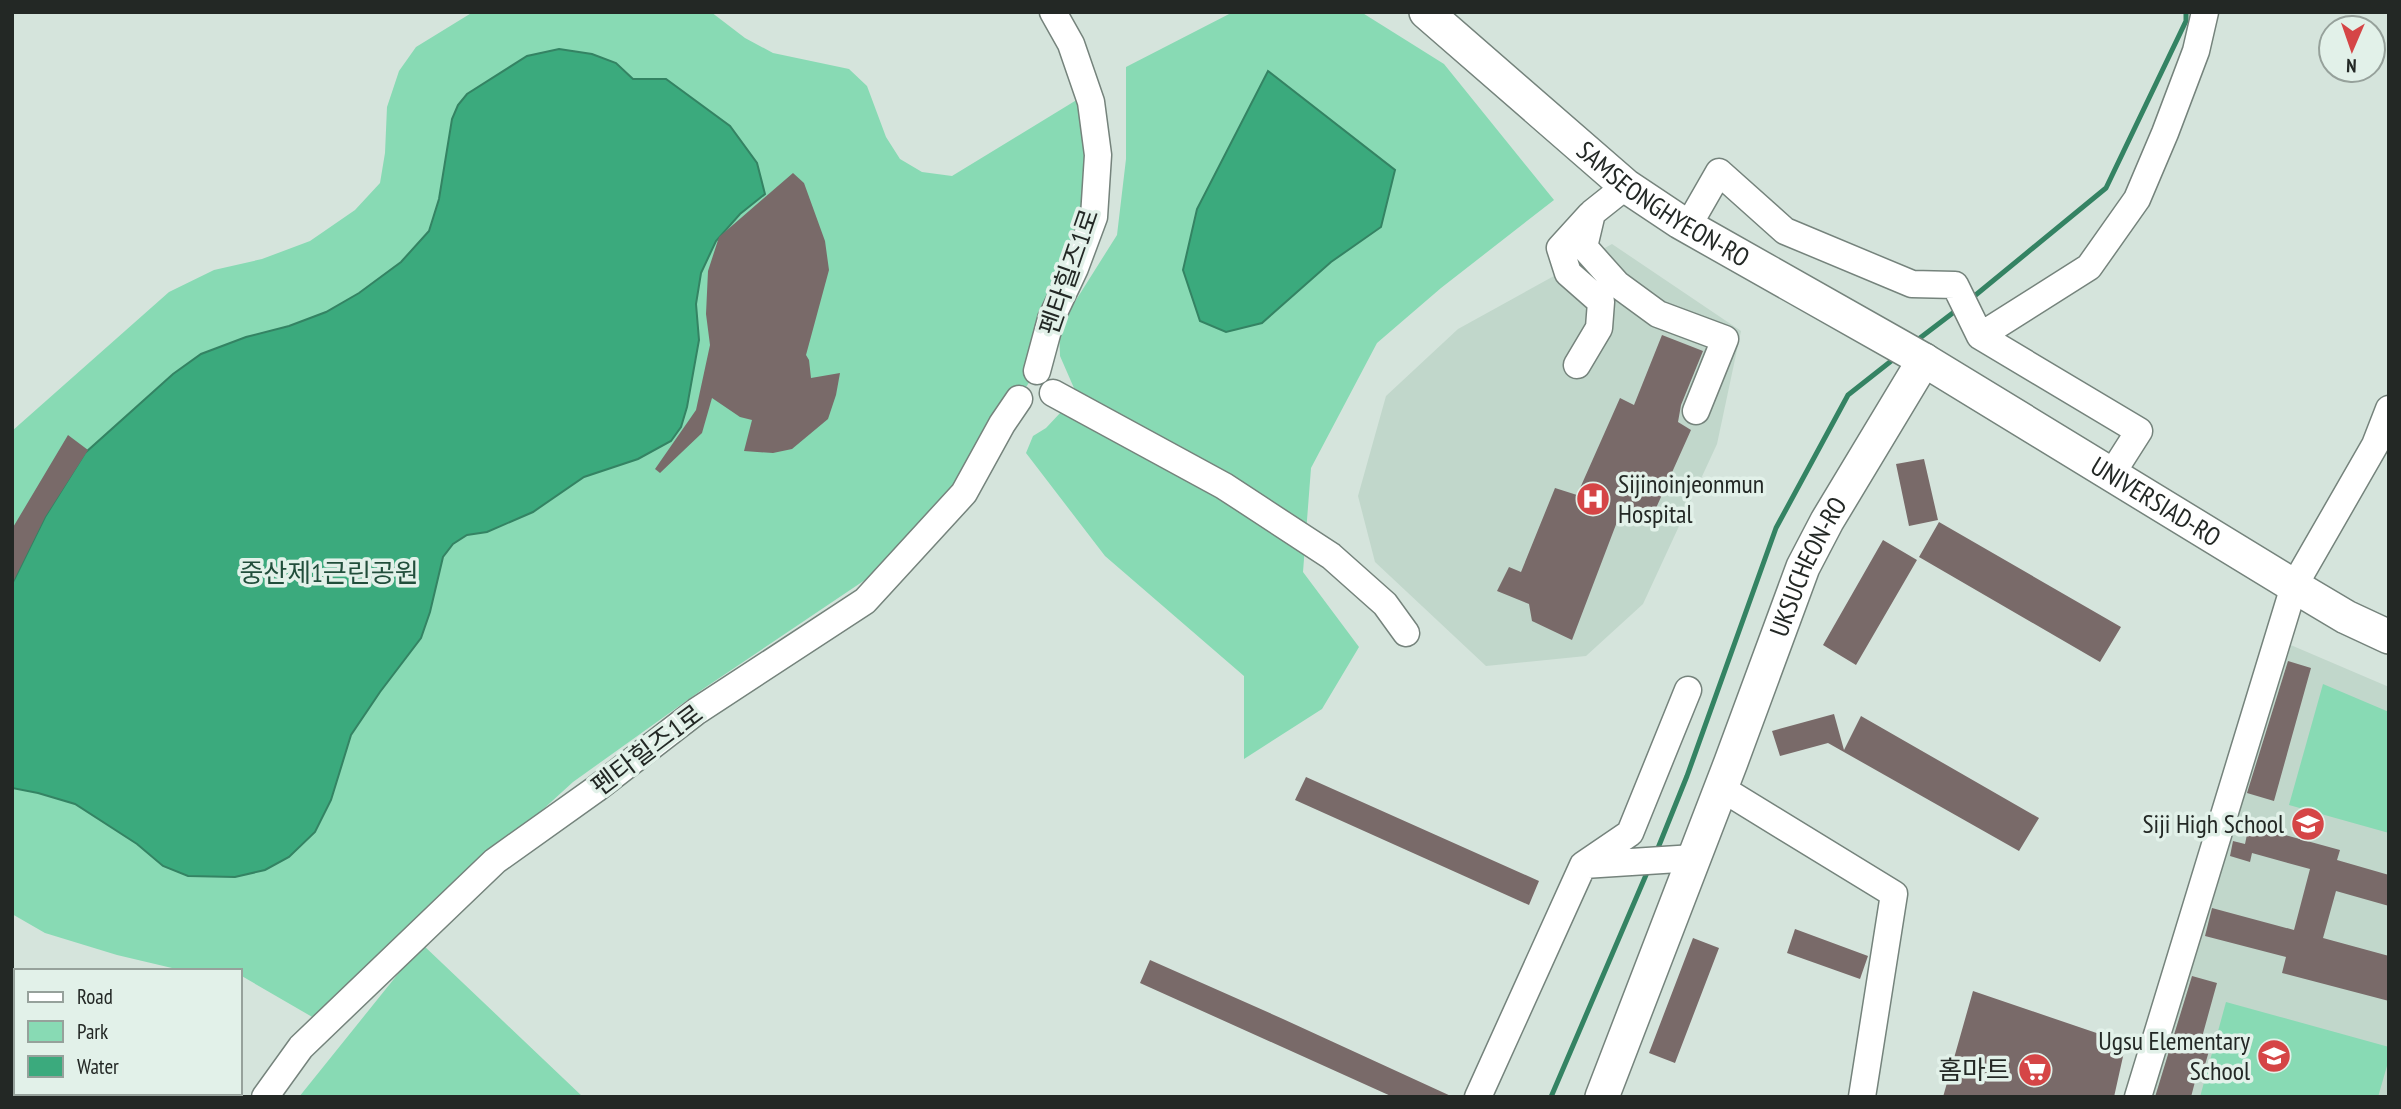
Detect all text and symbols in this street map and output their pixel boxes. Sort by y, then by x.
north arrow [2317,14,2387,84]
text: N [2346,54,2357,78]
street label: SAMSEONGHYEON-RO [1570,134,1755,274]
street label: 펜타힐즈1로 [1032,204,1106,339]
street label: UNIVERSIAD-RO [2085,449,2227,553]
place label: Sijinoinjeonmun Hospital [1618,467,1764,530]
hospital icon: Sijinoinjeonmun Hospital [1574,480,1612,518]
street label: UKSUCHEON-RO [1762,491,1854,641]
park label: 중산제1근린공원 [239,556,419,589]
street label: 펜타힐즈1로 [584,697,709,802]
school or university icon: Siji High School [2289,805,2327,843]
place label: Siji High School [2142,807,2284,840]
legend [14,969,242,1095]
text: Road [77,983,113,1010]
text: Park [77,1018,108,1045]
place label: Ugsu Elementary School [2098,1024,2250,1087]
school or university icon: Ugsu Elementary School [2255,1037,2293,1075]
supermarket icon: 홈마트 [2016,1051,2054,1089]
text: Water [77,1053,119,1080]
place label: 홈마트 [1938,1053,2010,1086]

